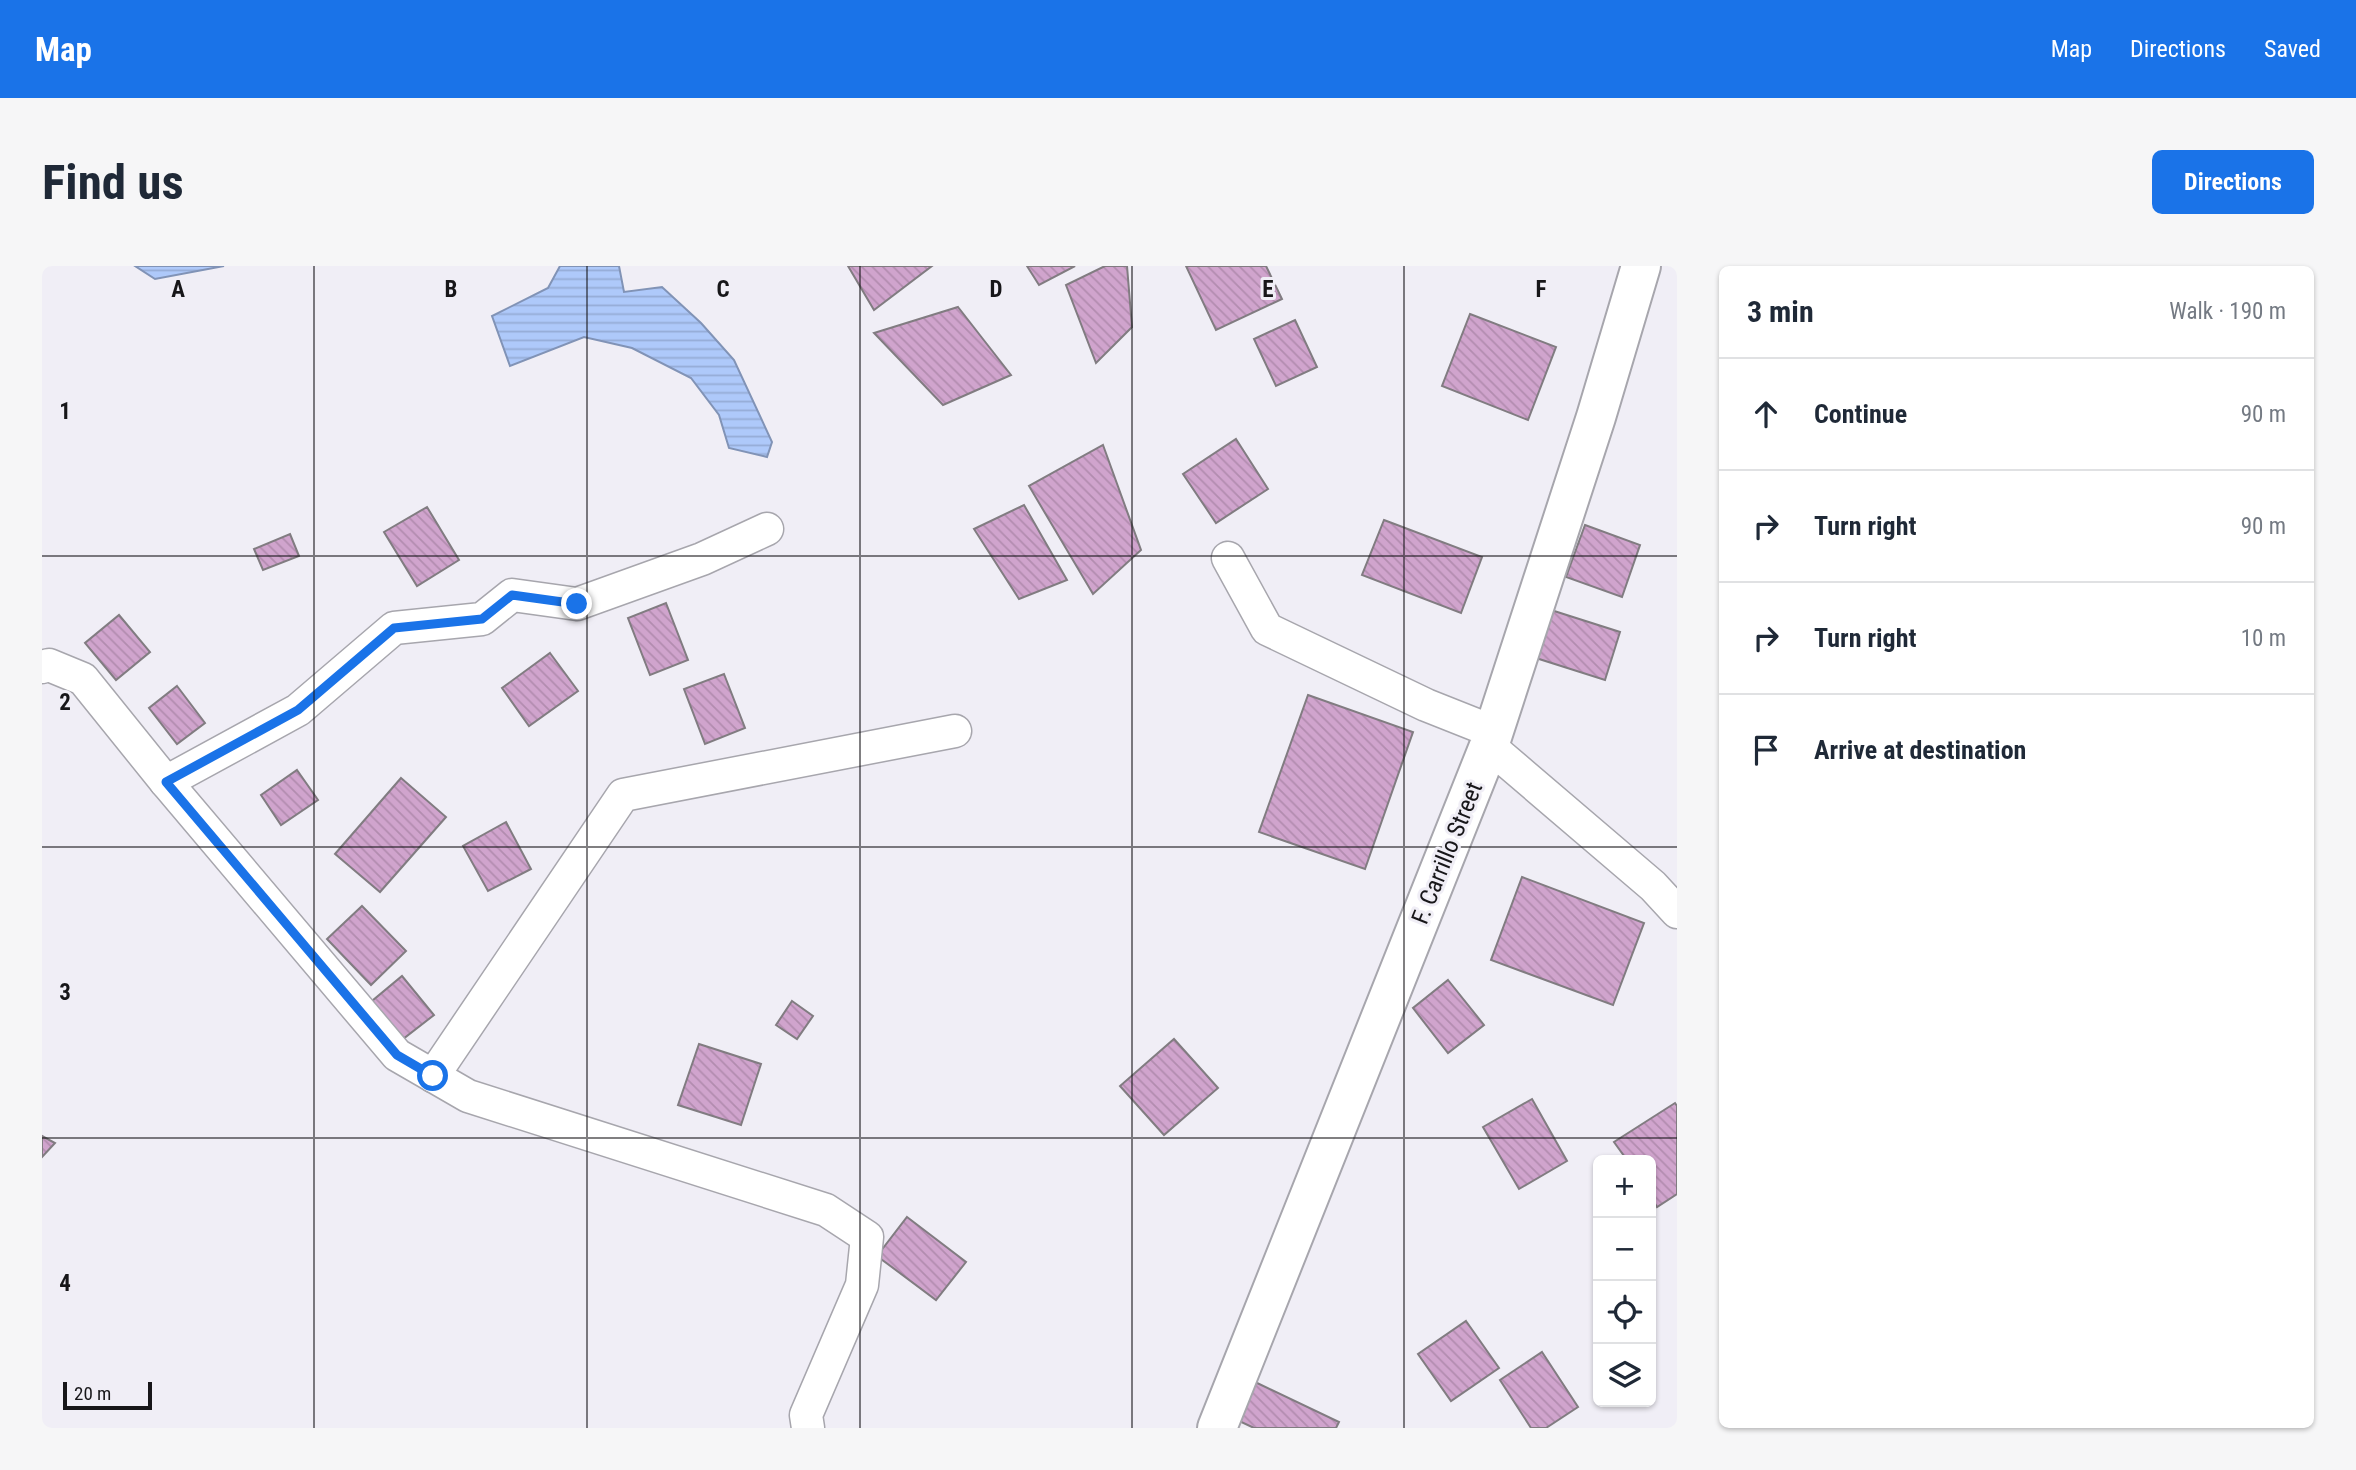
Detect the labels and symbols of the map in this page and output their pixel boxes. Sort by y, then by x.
text: A [171,276,185,303]
text: B [445,276,457,303]
text: C [716,276,730,303]
text: D [990,276,1003,303]
text: E [1262,276,1274,303]
text: F [1536,276,1547,303]
text: 1 [59,398,71,425]
route end [561,588,592,619]
text: 2 [59,689,71,716]
street label: F. Carrillo Street [1406,778,1488,928]
text: 3 [59,979,71,1006]
route start [417,1060,448,1091]
text: 4 [59,1270,71,1297]
scale bar [63,1379,152,1411]

